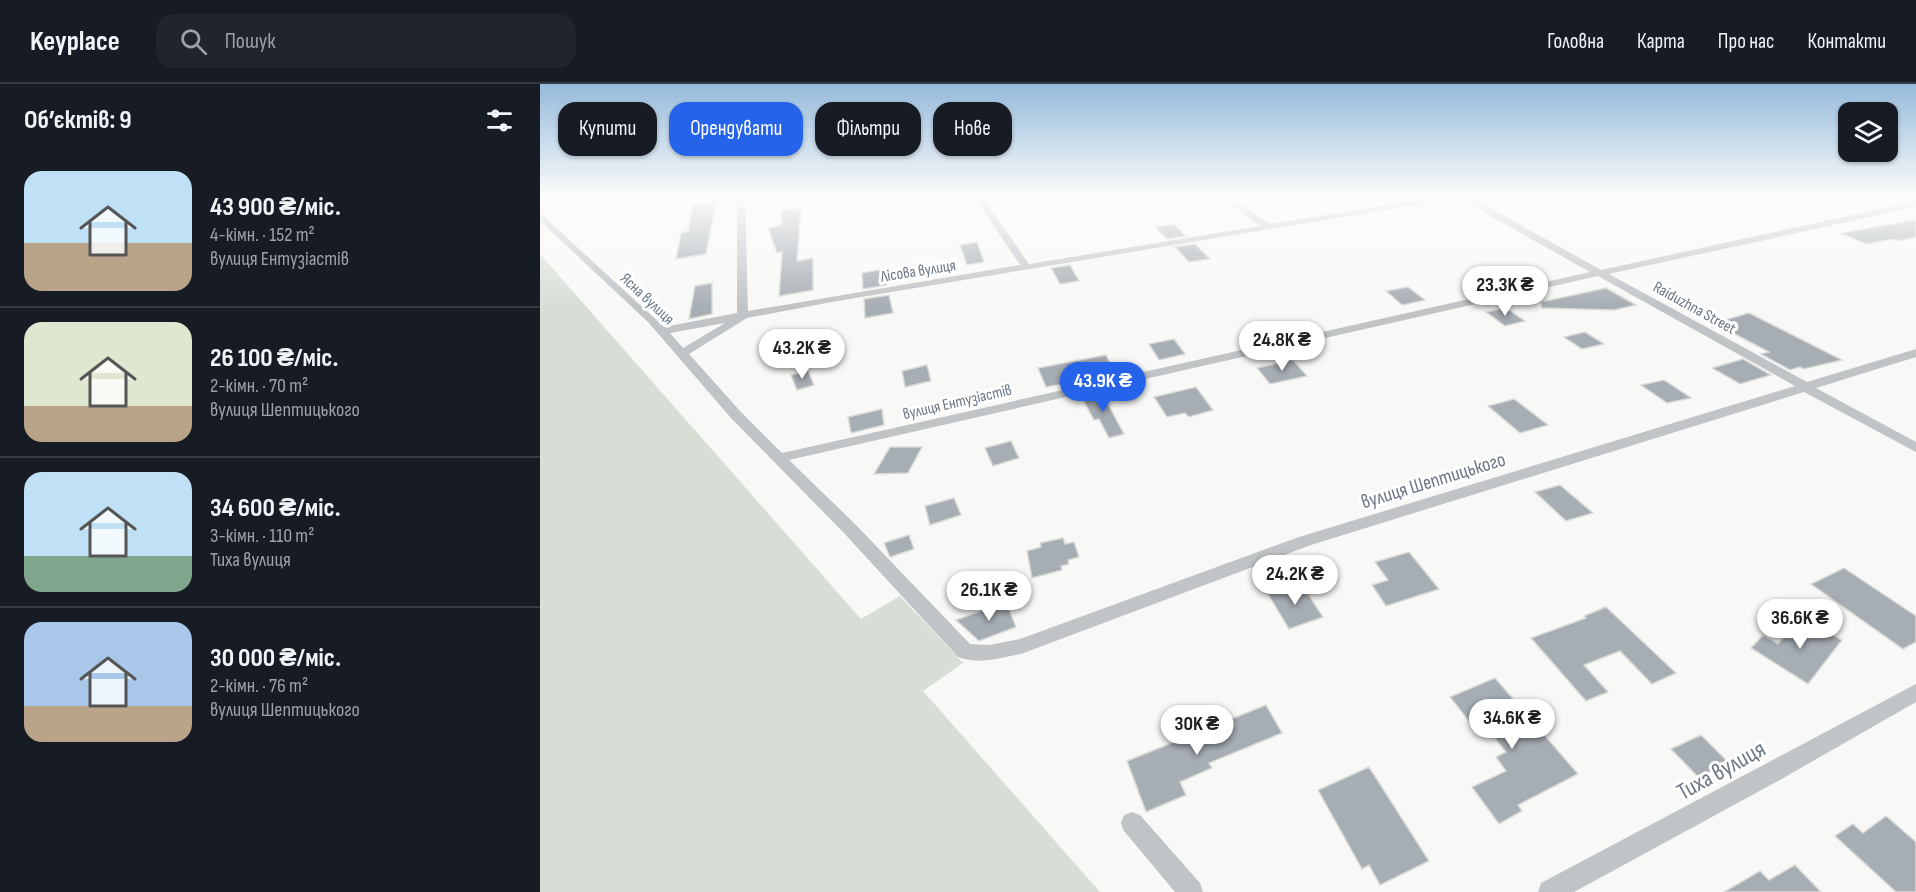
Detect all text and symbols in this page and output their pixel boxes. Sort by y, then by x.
search box [156,14,576,68]
text: Keyplace [30,25,120,58]
icon: search [177,25,210,58]
text: Пошук [225,28,276,55]
text: Головна [1547,29,1604,54]
text: Карта [1637,29,1685,54]
text: Про нас [1718,29,1774,54]
text: Контакти [1807,29,1886,54]
chip: Купити [558,102,657,156]
chip: Орендувати [669,102,803,156]
chip: Фільтри [815,102,921,156]
chip: Нове [933,102,1012,156]
map controls [1838,102,1898,162]
button: layers [1838,102,1898,162]
icon: filters [483,104,516,137]
text: Об’єктів: 9 [24,105,132,136]
text: 43 900 ₴/міс. [210,192,341,223]
icon: home [72,195,144,267]
text: 4-кімн. · 152 m² [210,223,315,247]
text: вулиця Ентузіастів [210,247,349,271]
street label: Лісова вулиця [878,256,957,287]
pin: 23.3K ₴ [1450,266,1560,317]
street label: Ясна вулиця [616,269,678,329]
text: 23.3K ₴ [1476,273,1534,297]
street label: Raiduzhna Street [1650,278,1739,339]
pin: 24.8K ₴ [1227,321,1337,372]
text: 24.8K ₴ [1253,328,1311,352]
pin: 43.2K ₴ [747,329,857,380]
text: 43.2K ₴ [773,336,831,360]
text: 26 100 ₴/міс. [210,343,339,374]
icon: home [72,346,144,418]
pin: 43.9K ₴ [1048,362,1158,413]
text: 43.9K ₴ [1074,369,1132,393]
text: 2-кімн. · 70 m² [210,374,308,398]
street label: вулиця Ентузіастів [901,381,1014,424]
text: вулиця Шептицького [210,398,360,422]
street label: вулиця Шептицького [1358,448,1508,514]
text: 34 600 ₴/міс. [210,493,341,524]
icon: home [72,496,144,568]
text: 3-кімн. · 110 m² [210,524,314,548]
text: Тиха вулиця [210,548,291,572]
pin: 24.2K ₴ [1240,555,1350,606]
text: 24.2K ₴ [1266,562,1324,586]
pin: 26.1K ₴ [934,571,1044,622]
text: 26.1K ₴ [961,578,1017,602]
pin: 36.6K ₴ [1745,599,1855,650]
text: 36.6K ₴ [1771,606,1829,630]
text: 30 000 ₴/міс. [210,643,341,674]
icon: home [72,646,144,718]
text: 2-кімн. · 76 m² [210,674,308,698]
text: вулиця Шептицького [210,698,360,722]
pin: 34.6K ₴ [1457,699,1567,750]
pin: 30K ₴ [1155,705,1239,756]
text: 34.6K ₴ [1483,706,1541,730]
text: 30K ₴ [1175,712,1219,736]
street label: Тиха вулиця [1672,734,1771,807]

